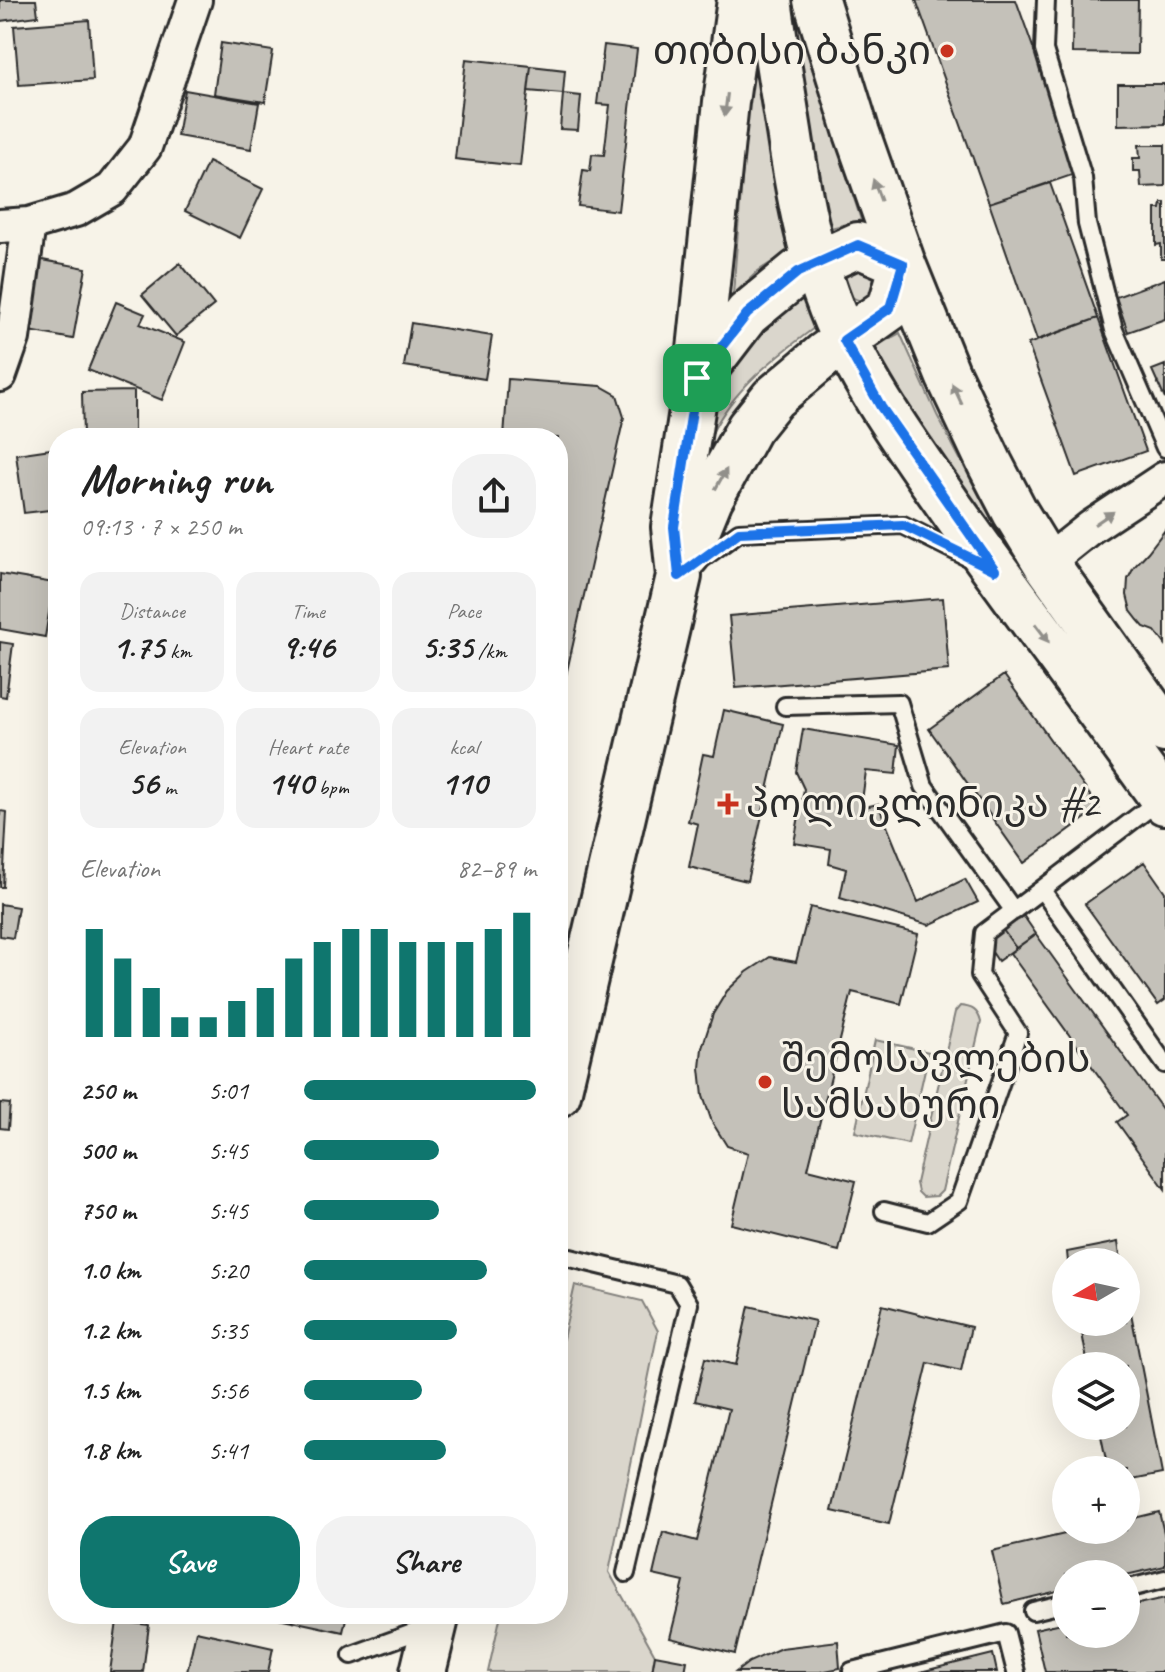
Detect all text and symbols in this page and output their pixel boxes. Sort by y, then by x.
place label: თიბისი ბანკი [653,26,931,76]
marker: თიბისი ბანკი [938,42,956,60]
one-way arrow [719,93,732,118]
one-way arrow [870,178,883,202]
pin [663,344,731,412]
icon: arrive [675,356,719,400]
one-way arrow [950,382,964,405]
text: Morning run [80,452,272,507]
button: share [452,454,536,538]
one-way arrow [714,467,728,490]
text: 09:13 · 7 × 250 m [80,510,241,543]
one-way arrow [1093,512,1115,526]
text: Distance [119,597,185,625]
text: Time [291,597,325,625]
text: Pace [447,597,481,625]
one-way arrow [1033,622,1049,643]
text: 1.75 [113,625,165,668]
text: 9:46 [282,625,334,668]
text: 5:35 [421,625,473,668]
text: km [165,637,191,665]
text: /km [473,637,507,665]
text: Elevation [118,733,186,761]
text: Heart rate [268,733,348,761]
text: kcal [449,733,479,761]
text: 56 [128,761,159,804]
text: 140 [267,761,313,804]
text: 110 [441,761,487,804]
text: m [159,773,176,801]
text: bpm [313,773,349,801]
place label: პოლიკლინიკა #2 [746,779,1102,829]
marker: პოლიკლინიკა #2 [717,793,739,815]
text: Elevation [80,852,160,885]
text: 82–89 m [457,852,536,885]
place label: შემოსავლების სამსახური [781,1034,1091,1130]
marker: შემოსავლების სამსახური [756,1073,774,1091]
text: 250 m [80,1074,136,1107]
text: 5:01 [208,1074,248,1107]
text: 500 m [80,1134,136,1167]
text: 5:45 [208,1134,248,1167]
text: 750 m [80,1194,136,1227]
text: 5:45 [208,1194,248,1227]
north arrow [1052,1248,1140,1336]
map controls [1052,1248,1140,1648]
text: 1.0 km [80,1254,140,1287]
text: 5:20 [208,1254,248,1287]
text: 1.2 km [80,1314,140,1347]
text: 5:35 [208,1314,248,1347]
button: layers [1052,1352,1140,1440]
text: 1.5 km [80,1374,140,1407]
text: 5:56 [208,1374,248,1407]
text: 1.8 km [80,1434,140,1467]
text: 5:41 [208,1434,248,1467]
button: + [1052,1456,1140,1544]
button: Save [80,1516,300,1608]
button: Share [316,1516,536,1608]
button: − [1052,1560,1140,1648]

